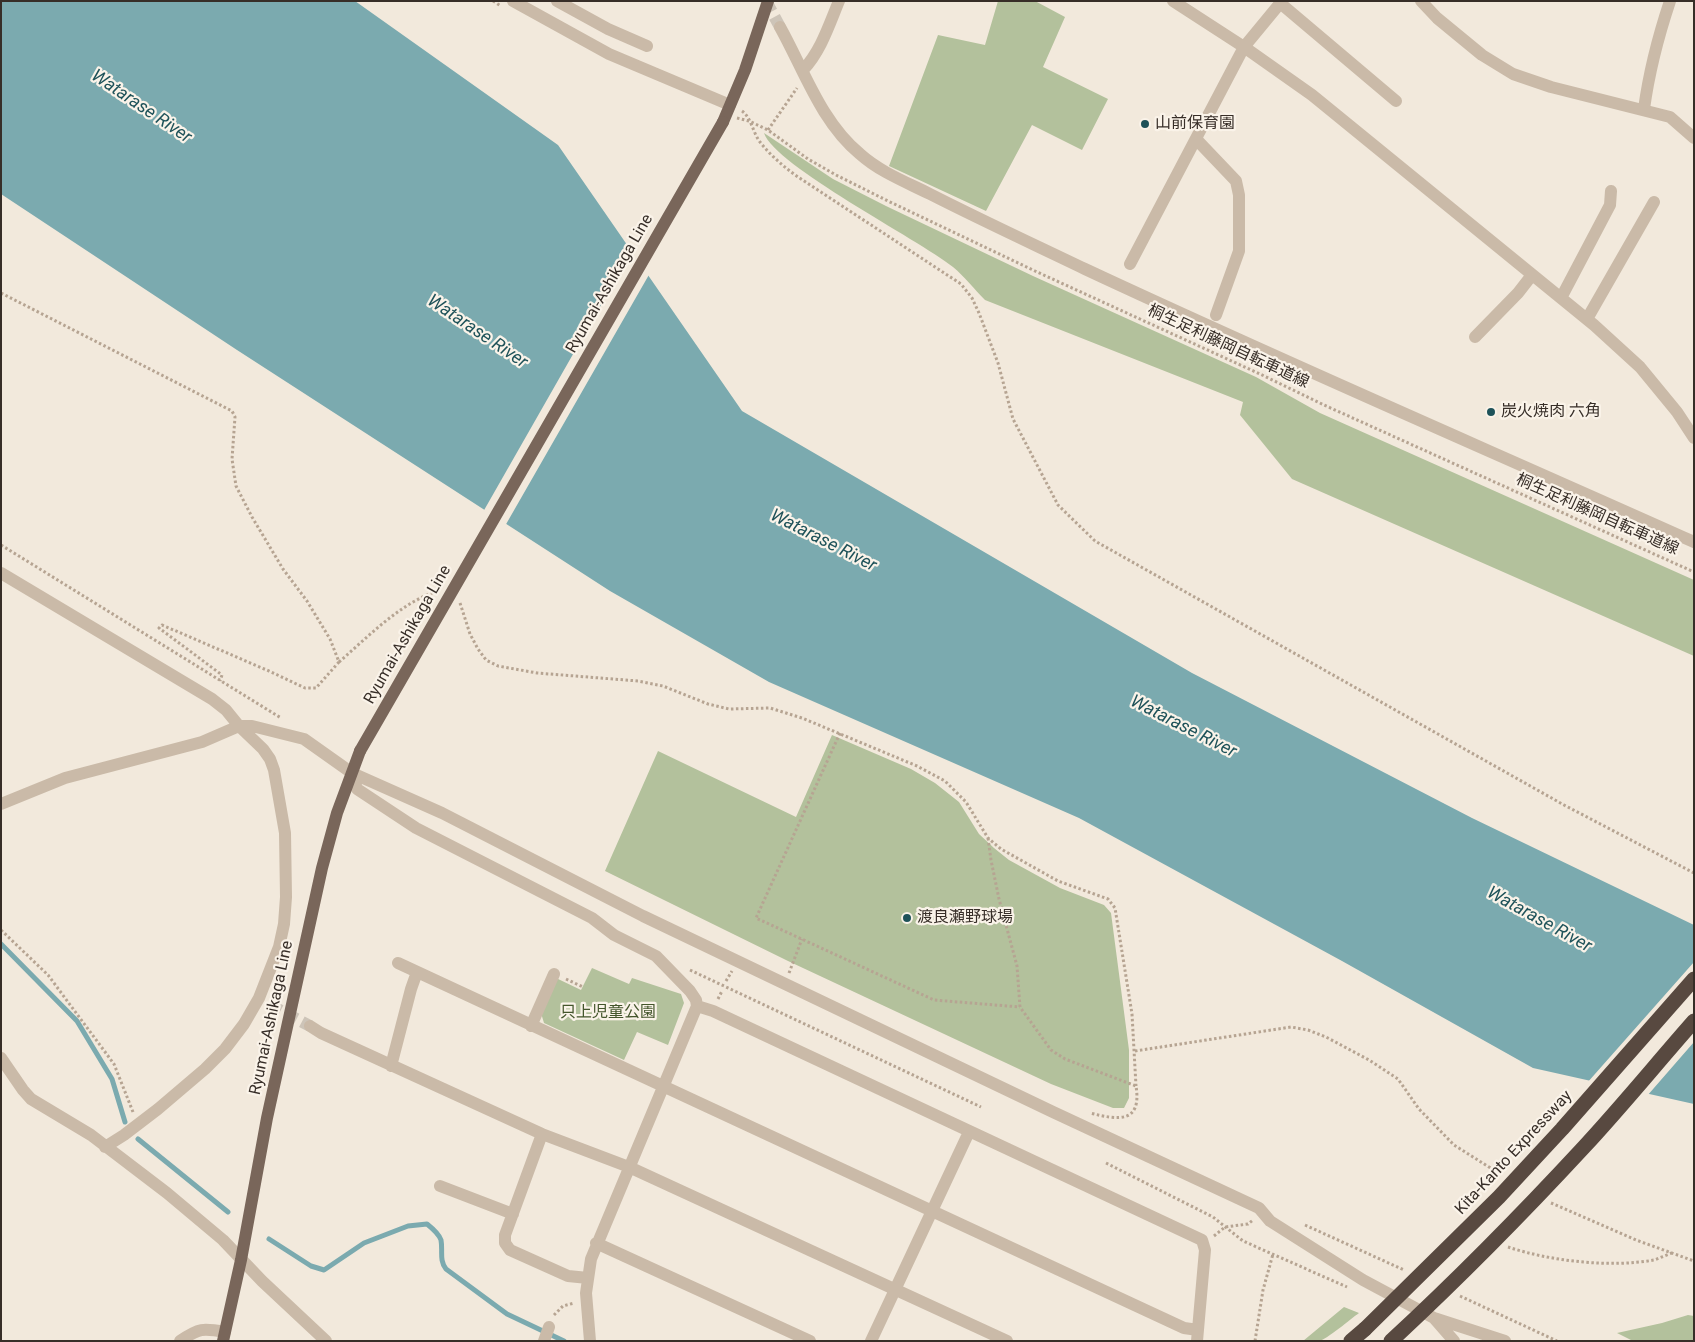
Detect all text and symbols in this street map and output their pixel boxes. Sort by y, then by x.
water label: Watarase River [87,66,195,148]
place label: 山前保育園 [1155,114,1235,134]
marker: 山前保育園 [1139,118,1151,130]
street label: Ryumai-Ashikaga Line [562,211,658,357]
water label: Watarase River [423,291,531,373]
street label: 桐生足利藤岡自転車道線 [1144,301,1312,393]
place label: 炭火焼肉 六角 [1501,402,1601,422]
marker: 炭火焼肉 六角 [1485,406,1497,418]
street label: 桐生足利藤岡自転車道線 [1513,470,1681,560]
water label: Watarase River [766,505,880,577]
street label: Ryumai-Ashikaga Line [360,562,456,708]
water label: Watarase River [1126,691,1240,763]
water label: Watarase River [1483,882,1595,958]
place label: 渡良瀬野球場 [917,908,1013,928]
marker: 渡良瀬野球場 [901,912,913,924]
street label: Ryumai-Ashikaga Line [246,939,298,1097]
park label: 只上児童公園 [560,1003,656,1023]
street label: Kita-Kanto Expressway [1452,1087,1576,1219]

